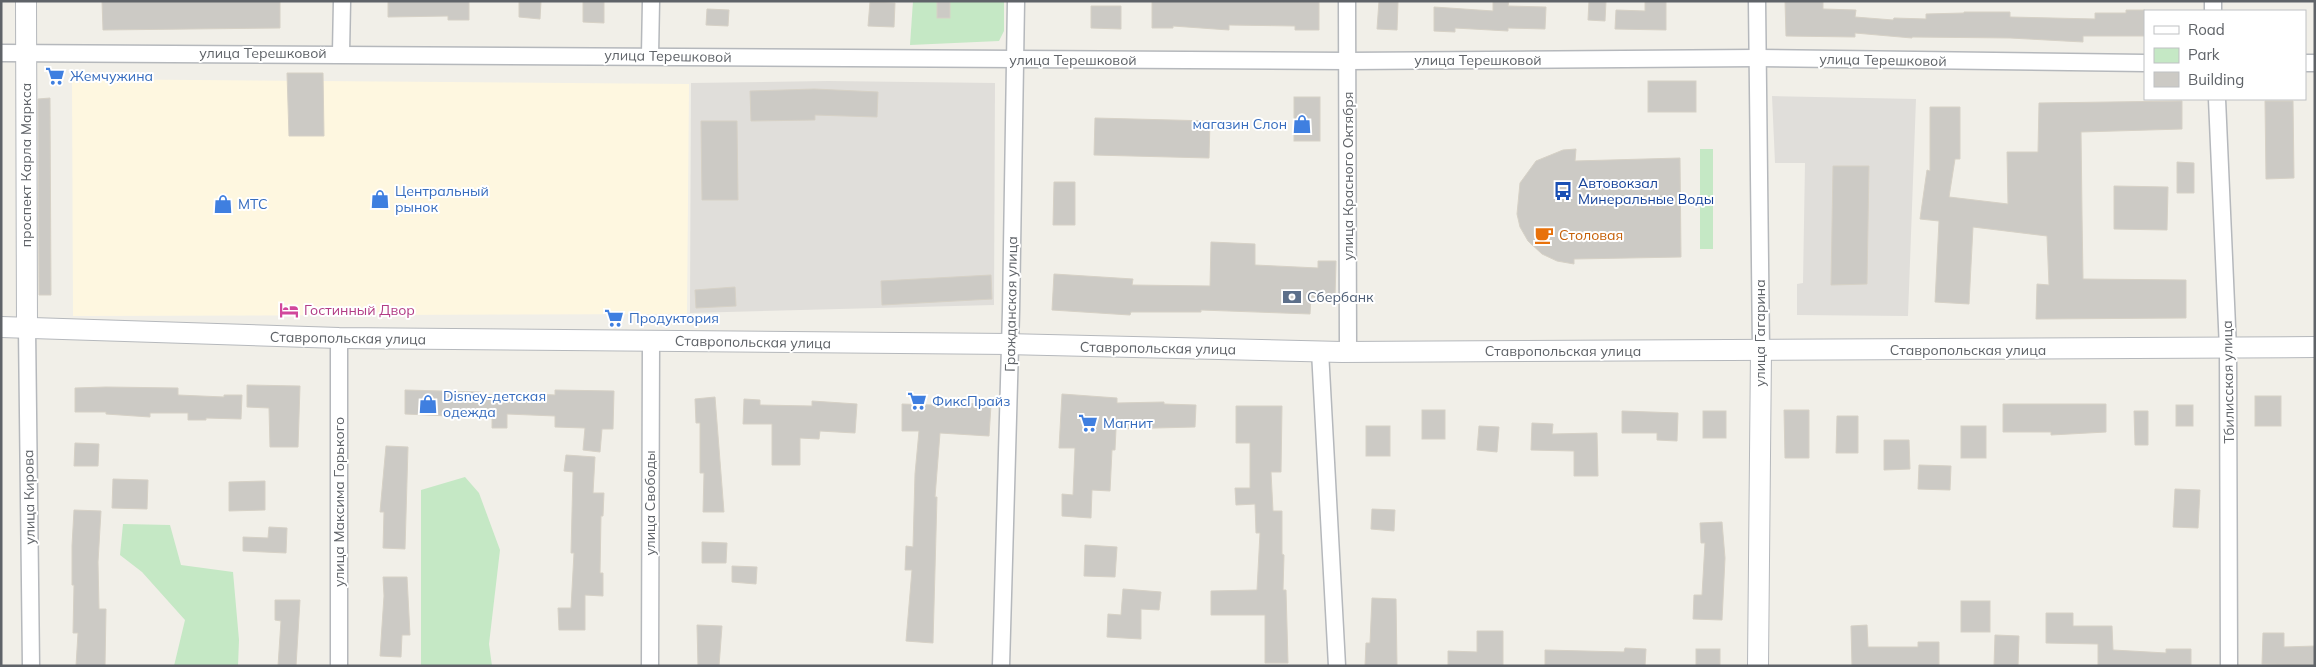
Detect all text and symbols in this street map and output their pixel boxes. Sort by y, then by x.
legend [2144,10,2306,100]
text: Road [2188,20,2225,39]
street label: улица Терешковой [199,44,327,62]
text: Park [2188,45,2220,64]
street label: улица Терешковой [604,46,732,66]
street label: улица Терешковой [1819,50,1947,70]
street label: улица Терешковой [1009,51,1137,69]
street label: улица Терешковой [1414,51,1542,69]
supermarket icon: Жемчужина [44,65,66,87]
place label: Жемчужина [70,67,153,85]
text: Building [2188,70,2244,89]
street label: проспект Карла Маркса [17,83,35,247]
street label: улица Красного Октября [1339,91,1357,261]
shop icon: магазин Слон [1291,113,1313,135]
place label: магазин Слон [1193,115,1287,133]
place label: Автовокзал Минеральные Воды [1578,174,1714,208]
bus stop icon: Автовокзал Минеральные Воды [1552,180,1574,202]
place label: Центральный рынок [395,182,489,216]
shop icon: Центральный рынок [369,188,391,210]
shop icon: МТС [212,193,234,215]
place label: МТС [238,195,267,213]
cafe icon: Столовая [1533,224,1555,246]
place label: Столовая [1559,226,1623,244]
street label: Гражданская улица [1001,236,1021,372]
street label: улица Гагарина [1751,279,1769,387]
bank icon: Сбербанк [1281,286,1303,308]
place label: Сбербанк [1307,288,1374,306]
hotel icon: Гостинный Двор [278,299,300,321]
place label: Гостинный Двор [304,301,415,319]
supermarket icon: Продуктория [603,307,625,329]
place label: Продуктория [629,309,719,327]
street label: Тбилисская улица [2218,320,2238,444]
street label: Ставропольская улица [270,328,426,348]
street label: Ставропольская улица [675,332,831,352]
street label: Ставропольская улица [1080,338,1236,358]
street label: Ставропольская улица [1890,341,2046,359]
street label: Ставропольская улица [1485,342,1641,360]
place label: Disney-детская одежда [443,387,546,421]
supermarket icon: ФиксПрайз [906,390,928,412]
place label: ФиксПрайз [932,392,1010,410]
shop icon: Disney-детская одежда [417,393,439,415]
supermarket icon: Магнит [1077,412,1099,434]
place label: Магнит [1103,414,1153,432]
street label: улица Максима Горького [330,417,348,587]
street label: улица Кирова [19,449,39,545]
street label: улица Свободы [641,450,659,556]

